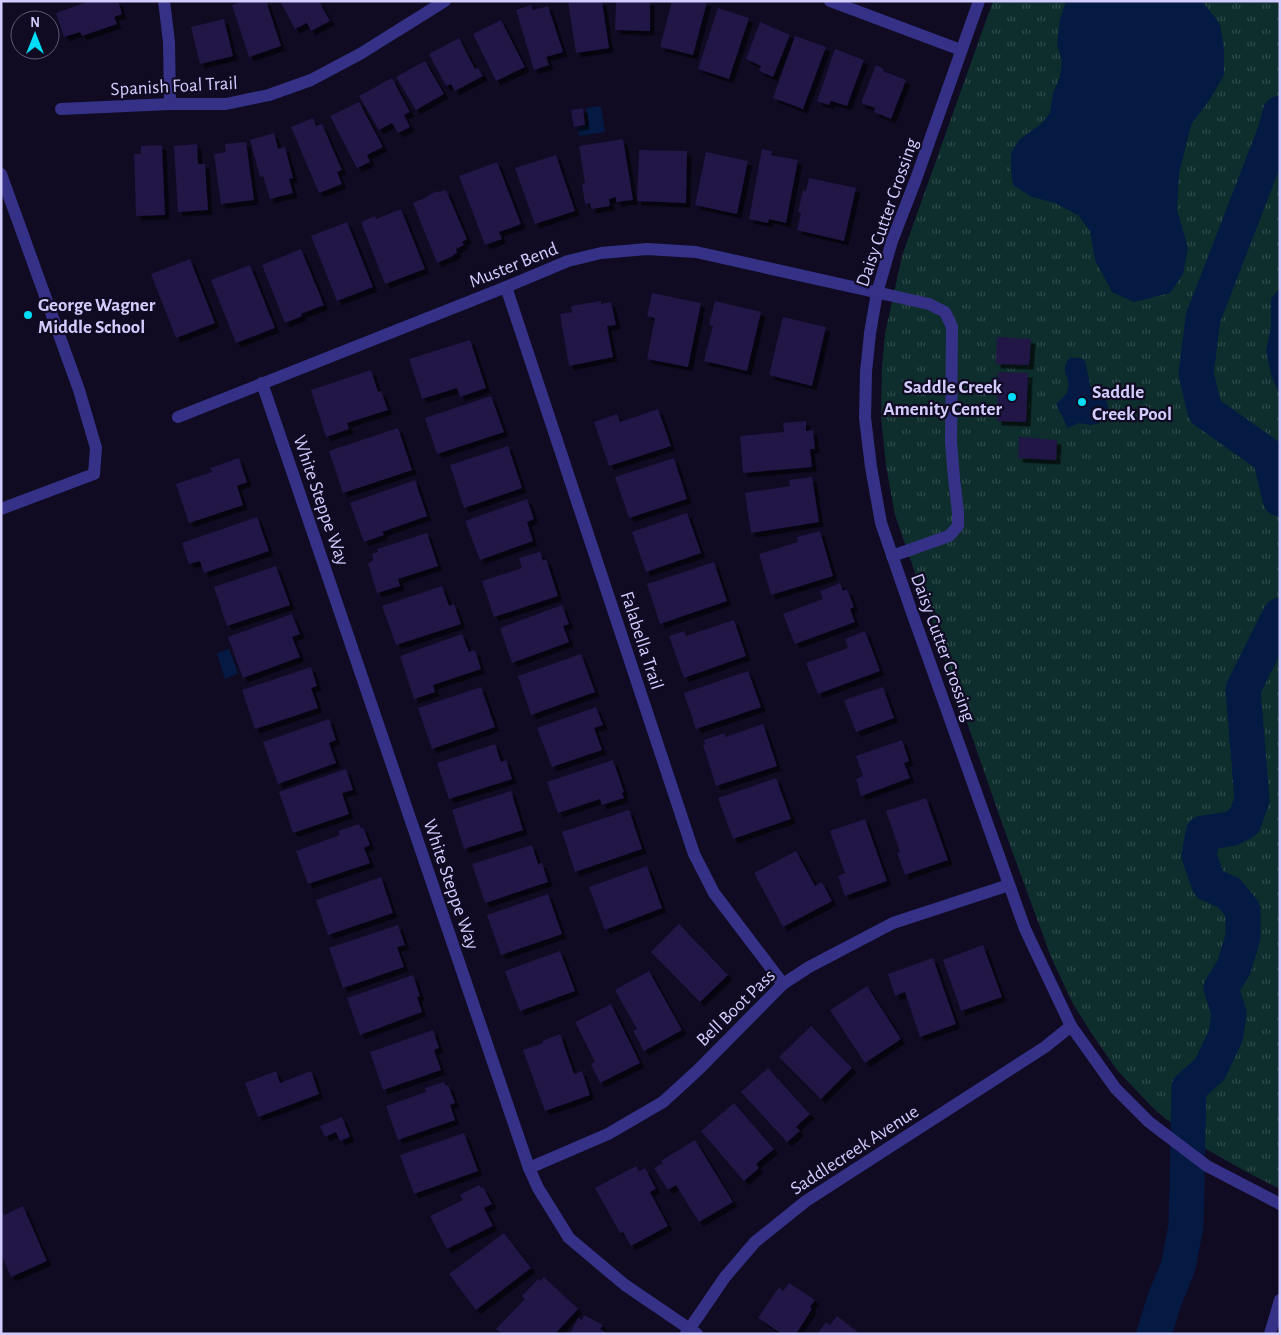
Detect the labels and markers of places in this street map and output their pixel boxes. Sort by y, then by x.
place label: George Wagner Middle School [38,296,156,337]
marker: George Wagner Middle School [22,309,34,321]
place label: Saddle Creek Amenity Center [883,378,1003,419]
place label: Saddle Creek Pool [1092,383,1172,424]
marker: Saddle Creek Amenity Center [1006,391,1018,403]
marker: Saddle Creek Pool [1076,396,1088,408]

